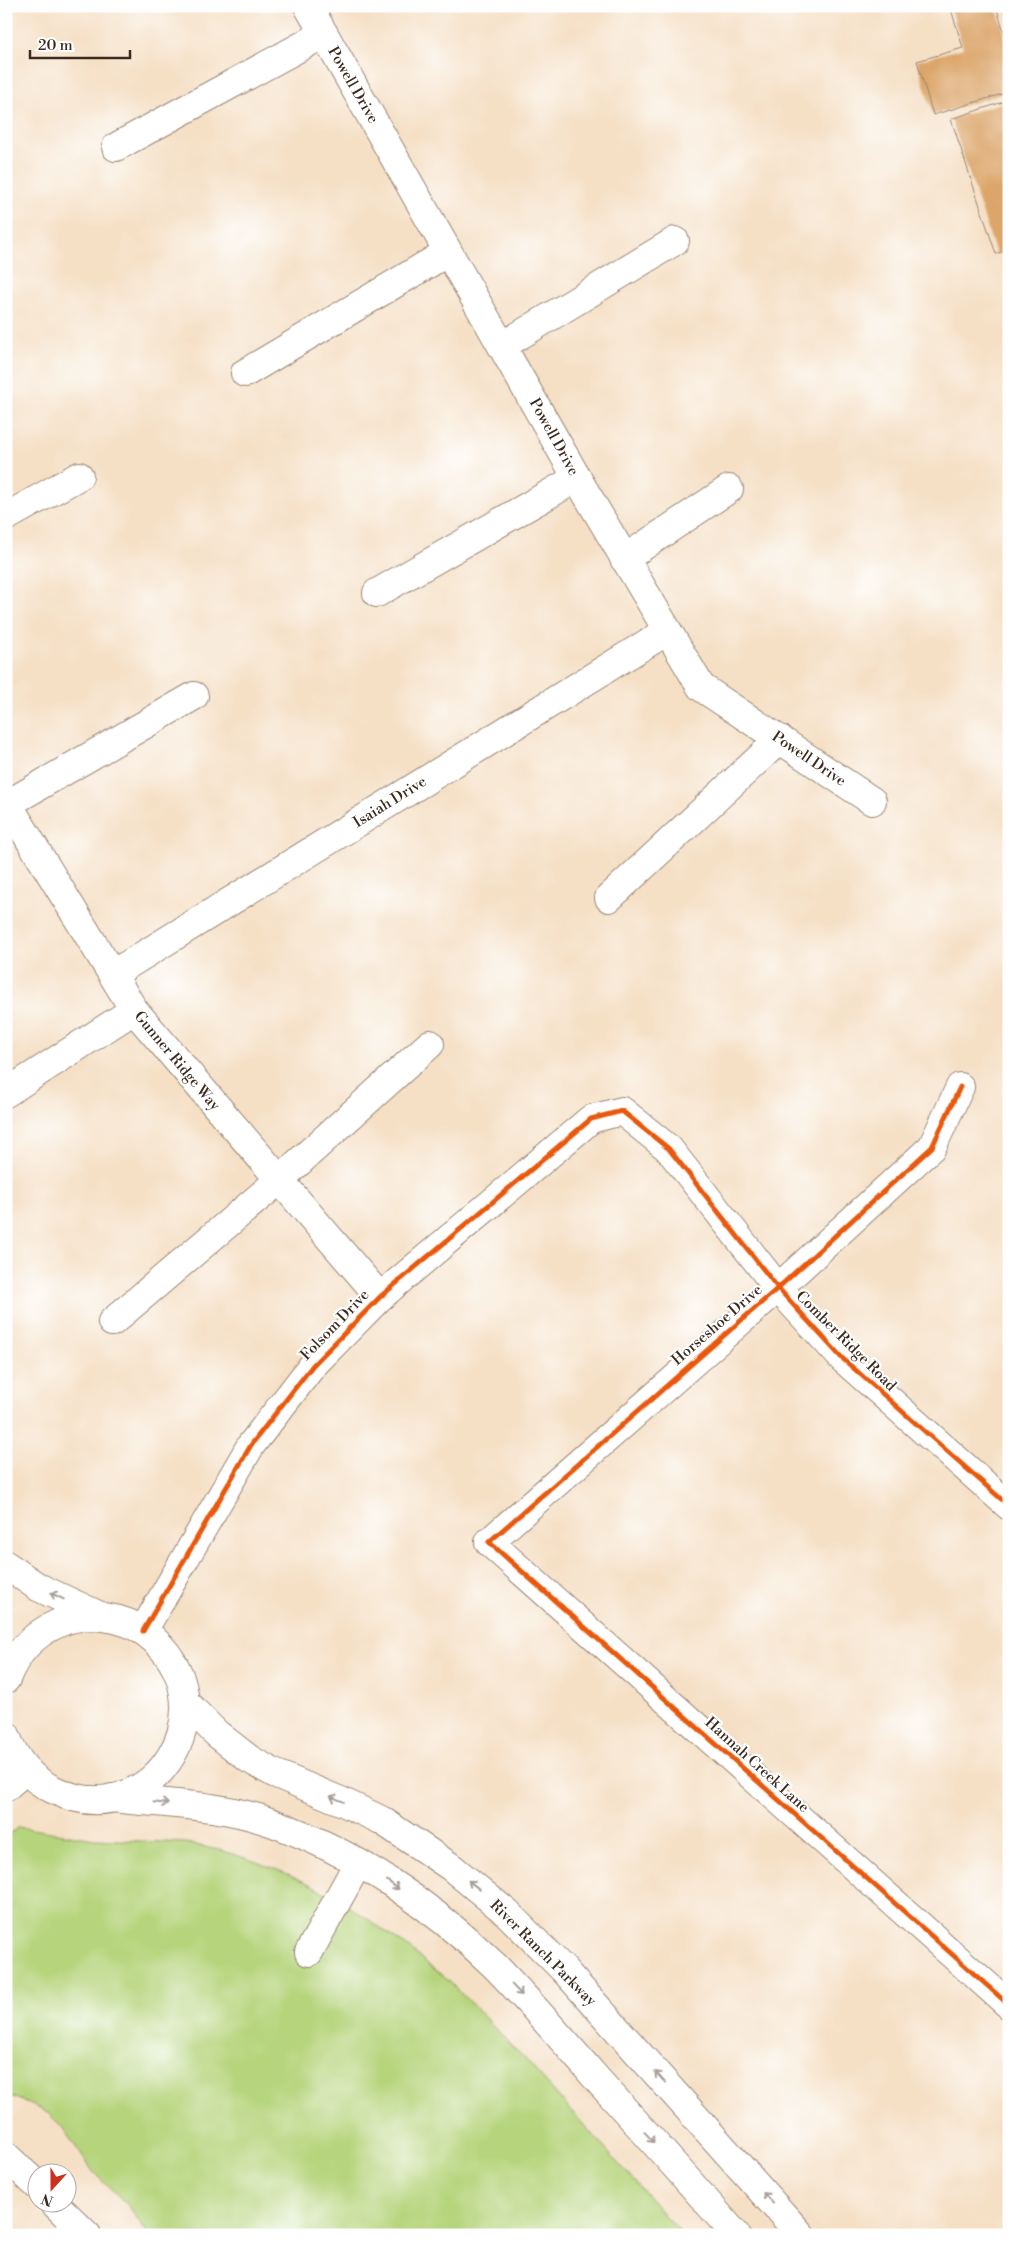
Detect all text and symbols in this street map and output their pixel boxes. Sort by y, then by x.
scale bar [30,28,130,60]
text: 20 m [38,36,73,55]
street label: Powell Drive [323,43,383,127]
street label: Powell Drive [525,395,583,479]
street label: Powell Drive [768,727,850,791]
street label: Isaiah Drive [350,772,430,832]
street label: Gunner Ridge Way [130,1007,225,1115]
street label: Horseshoe Drive [668,1280,766,1370]
street label: Folsom Drive [297,1286,373,1364]
street label: Comber Ridge Road [792,1287,901,1396]
one-way arrow [50,1591,65,1600]
street label: Hannah Creek Lane [701,1713,813,1817]
one-way arrow [330,1794,345,1803]
one-way arrow [153,1798,169,1808]
one-way arrow [386,1880,400,1890]
one-way arrow [468,1880,481,1891]
street label: River Ranch Parkway [486,1896,601,2011]
one-way arrow [511,1984,523,1996]
one-way arrow [654,2071,666,2084]
one-way arrow [643,2130,655,2143]
north arrow [28,2164,78,2214]
text: N [39,2189,56,2210]
one-way arrow [762,2192,774,2205]

